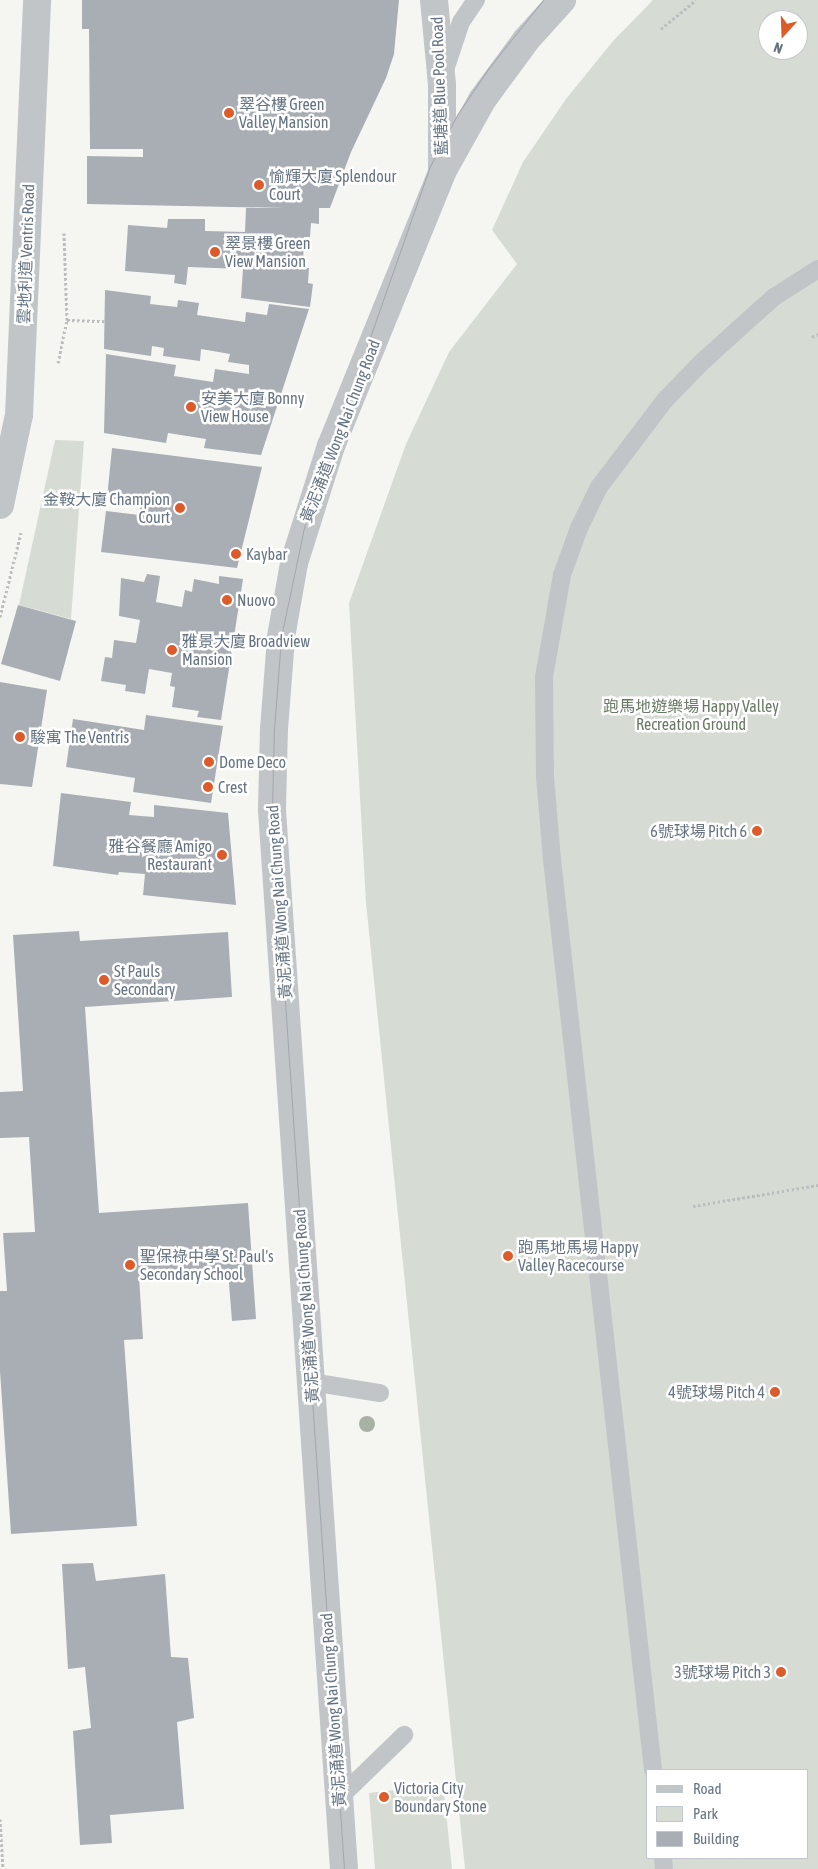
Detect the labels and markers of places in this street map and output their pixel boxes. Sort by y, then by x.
place label: 翠谷樓 Green Valley Mansion [239,94,329,132]
marker: 翠谷樓 Green Valley Mansion [223,107,235,119]
place label: 愉輝大廈 Splendour Court [269,166,396,204]
marker: 愉輝大廈 Splendour Court [253,179,265,191]
place label: 翠景樓 Green View Mansion [225,233,311,271]
marker: 翠景樓 Green View Mansion [209,246,221,258]
place label: 安美大廈 Bonny View House [201,388,304,426]
marker: 安美大廈 Bonny View House [185,401,197,413]
place label: 金鞍大廈 Champion Court [43,489,170,527]
marker: 金鞍大廈 Champion Court [174,502,186,514]
place label: Kaybar [246,544,287,564]
marker: Kaybar [230,548,242,560]
place label: Nuovo [237,590,275,610]
marker: Nuovo [221,594,233,606]
place label: 雅景大廈 Broadview Mansion [182,631,310,669]
marker: 雅景大廈 Broadview Mansion [166,644,178,656]
place label: 駿寓 The Ventris [30,727,129,747]
marker: 駿寓 The Ventris [14,731,26,743]
place label: Dome Deco [219,752,286,772]
marker: Dome Deco [203,756,215,768]
place label: Crest [218,777,247,797]
marker: Crest [202,781,214,793]
place label: 6號球場 Pitch 6 [650,821,747,841]
marker: 6號球場 Pitch 6 [751,825,763,837]
place label: 雅谷餐廳 Amigo Restaurant [109,836,212,874]
marker: 雅谷餐廳 Amigo Restaurant [216,849,228,861]
place label: St Pauls Secondary [114,961,175,999]
marker: St Pauls Secondary [98,974,110,986]
place label: 跑馬地馬場 Happy Valley Racecourse [518,1237,639,1275]
place label: 聖保祿中學 St. Paul's Secondary School [140,1246,274,1284]
marker: 跑馬地馬場 Happy Valley Racecourse [502,1250,514,1262]
marker: 聖保祿中學 St. Paul's Secondary School [124,1259,136,1271]
place label: 4號球場 Pitch 4 [668,1382,765,1402]
marker: 4號球場 Pitch 4 [769,1386,781,1398]
place label: 3號球場 Pitch 3 [674,1662,771,1682]
marker: 3號球場 Pitch 3 [775,1666,787,1678]
place label: Victoria City Boundary Stone [394,1778,487,1816]
marker: Victoria City Boundary Stone [378,1791,390,1803]

